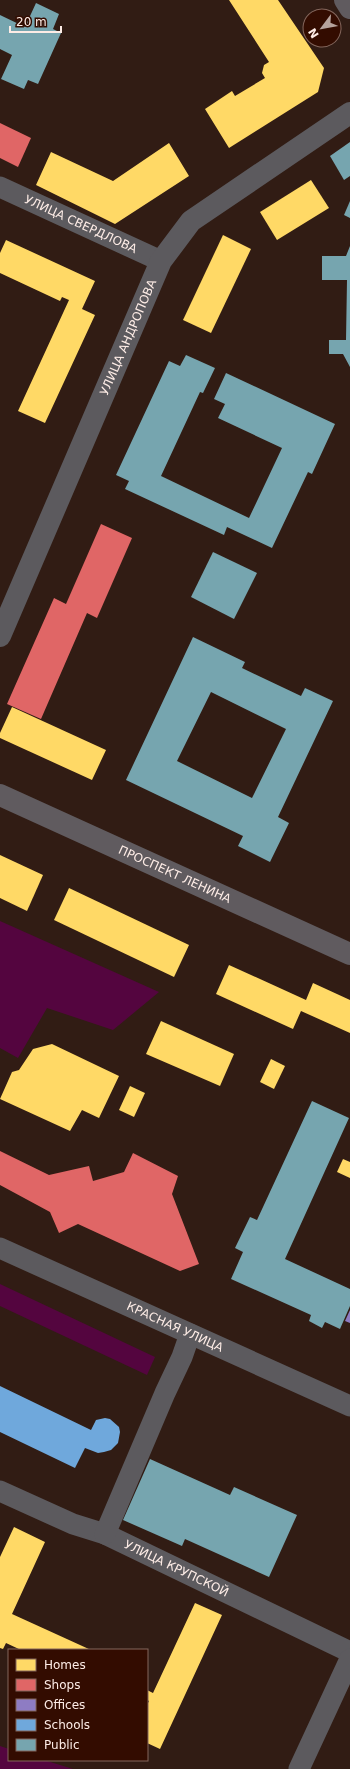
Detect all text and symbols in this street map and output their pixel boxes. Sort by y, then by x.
scale bar [10,8,61,34]
north arrow [302,8,342,48]
text: 20 m [16,15,47,29]
text: N [306,26,322,40]
street label: УЛИЦА СВЕРДЛОВА [22,192,140,256]
street label: УЛИЦА АНДРОПОВА [97,276,160,398]
street label: ПРОСПЕКТ ЛЕНИНА [116,843,234,906]
street label: КРАСНАЯ УЛИЦА [124,1299,226,1355]
street label: УЛИЦА КРУПСКОЙ [122,1537,231,1600]
legend [8,1649,148,1761]
text: Homes [44,1658,86,1672]
text: Shops [44,1678,80,1692]
text: Offices [44,1698,85,1712]
text: Schools [44,1718,90,1732]
text: Public [44,1738,80,1752]

